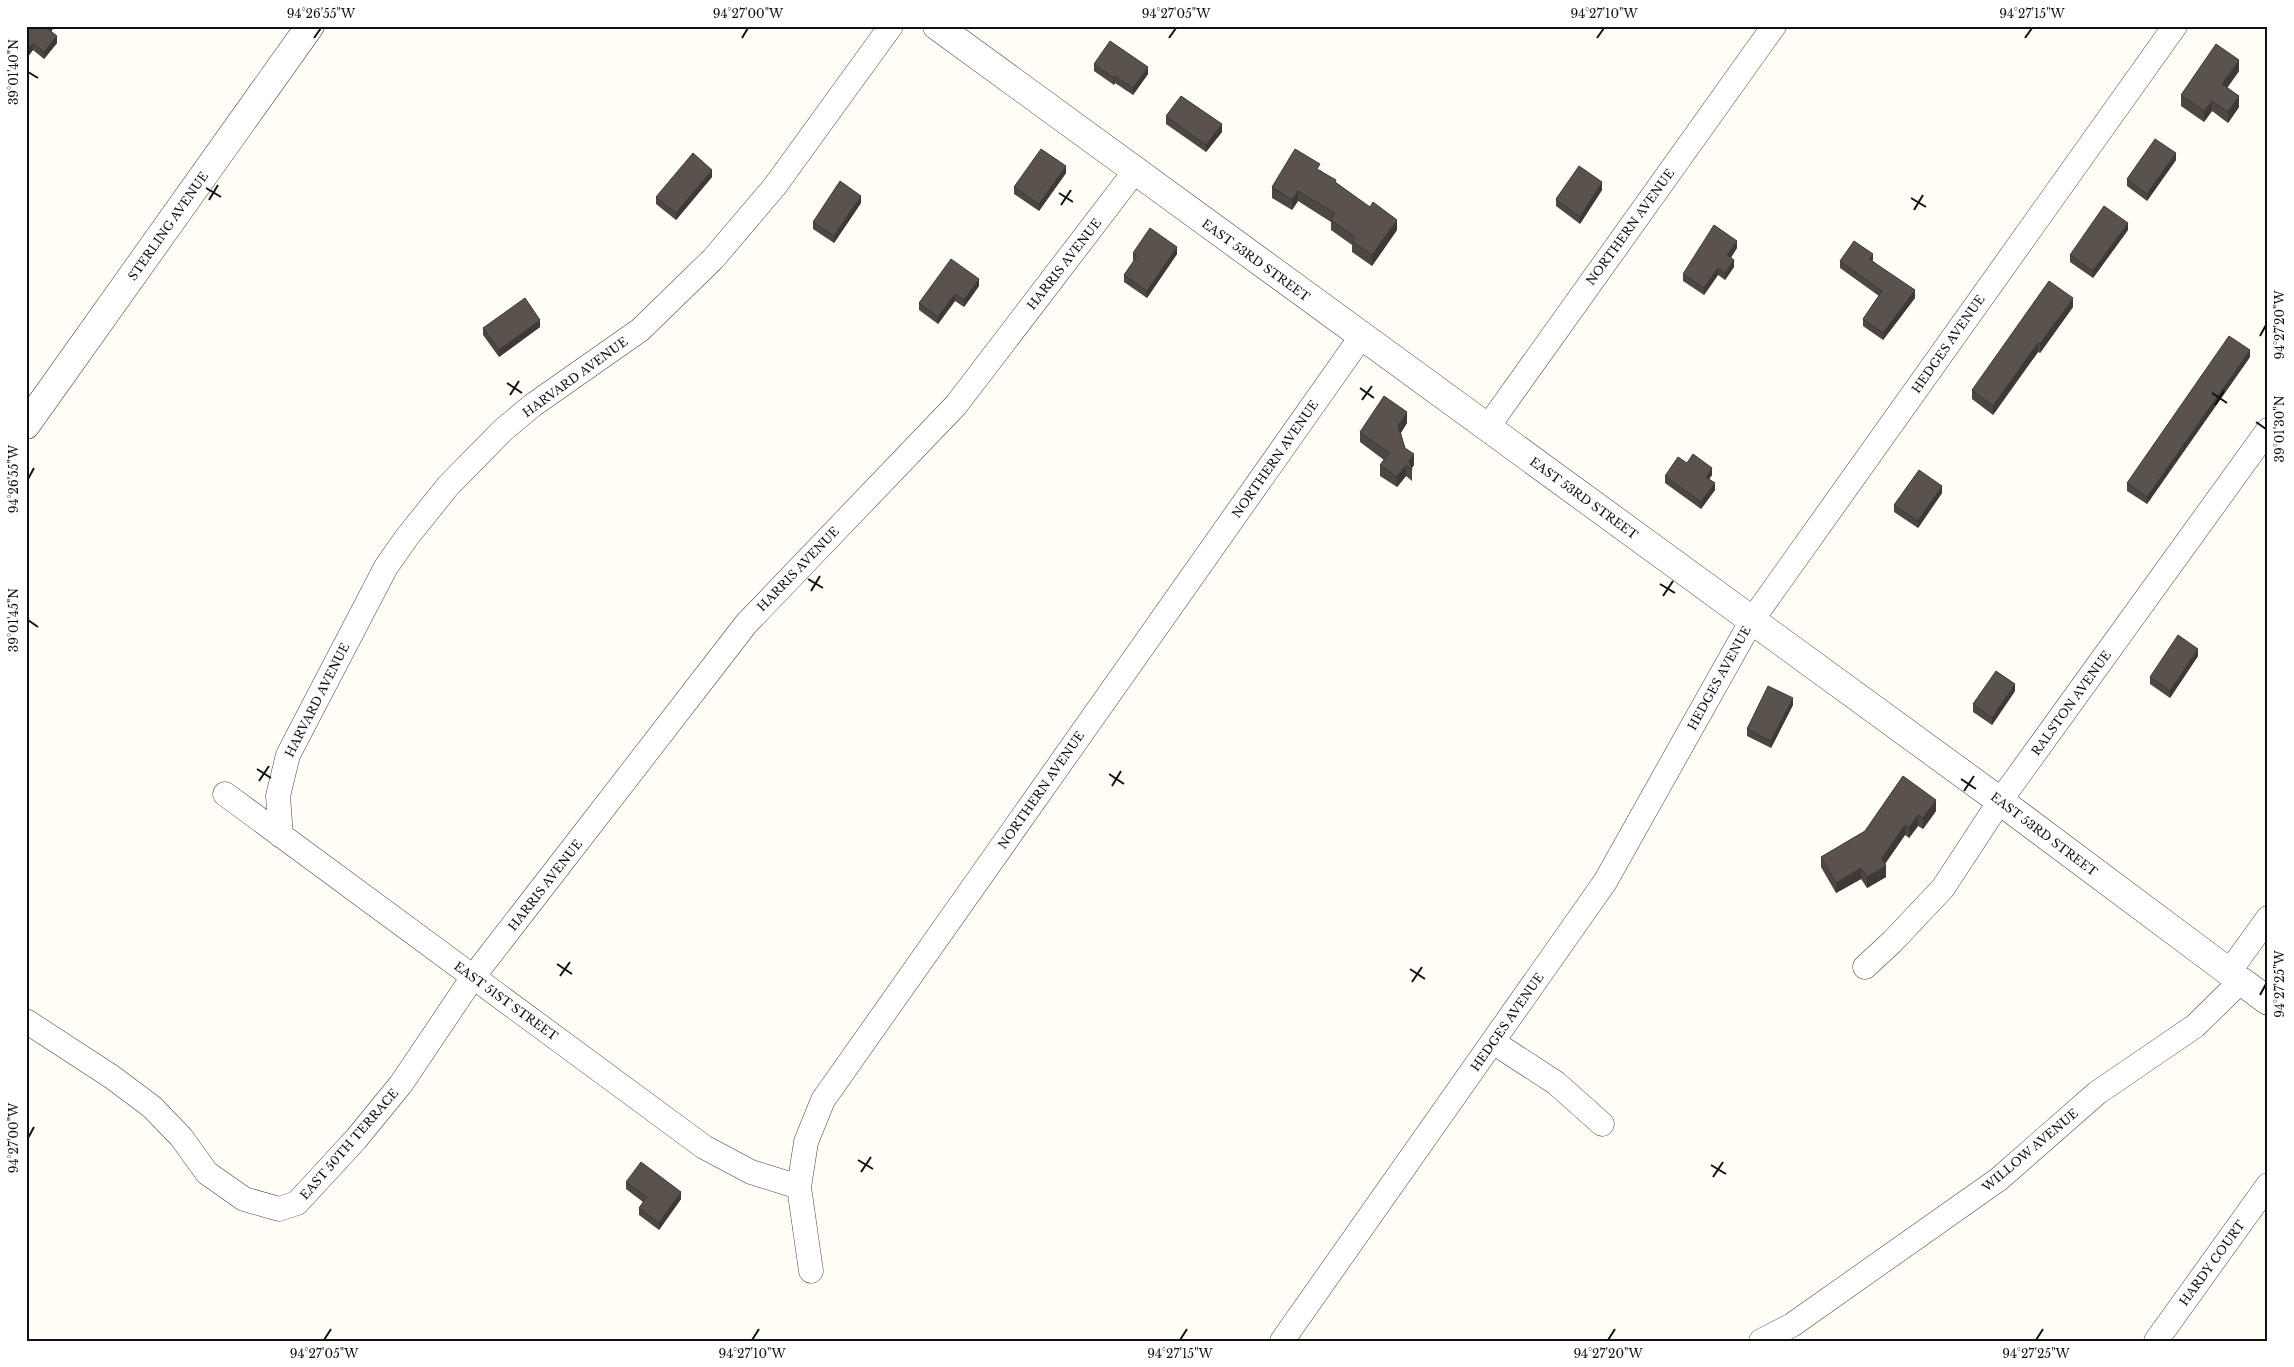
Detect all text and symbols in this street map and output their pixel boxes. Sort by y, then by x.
text: 94°26'55"W [287,6,356,21]
text: 94°27'00"W [713,6,784,21]
text: 94°27'05"W [1142,6,1211,21]
text: 94°27'10"W [1570,6,1638,21]
text: 94°27'15"W [1999,6,2066,21]
text: 39°01'40"N [6,39,21,105]
street label: NORTHERN AVENUE [1583,166,1677,288]
street label: STERLING AVENUE [125,168,211,283]
street label: HARRIS AVENUE [1024,215,1104,312]
street label: EAST 53RD STREET [1199,216,1313,304]
text: 94°27'20"W [2272,290,2287,360]
street label: HEDGES AVENUE [1908,292,1988,396]
street label: HARVARD AVENUE [519,334,631,420]
text: 39°01'30"N [2272,395,2287,462]
street label: NORTHERN AVENUE [1229,397,1321,521]
text: 94°26'55"W [6,444,21,513]
street label: EAST 53RD STREET [1527,454,1641,542]
street label: HARRIS AVENUE [754,524,842,614]
text: 39°01'45"N [6,588,21,652]
street label: HEDGES AVENUE [1684,623,1754,733]
street label: HARVARD AVENUE [282,640,352,760]
street label: RALSTON AVENUE [2028,647,2114,758]
street label: NORTHERN AVENUE [995,728,1087,852]
street label: EAST 53RD STREET [1988,789,2101,879]
street label: HARRIS AVENUE [505,836,585,933]
text: 94°27'25"W [2272,949,2287,1018]
street label: EAST 51ST STREET [451,958,561,1044]
street label: HEDGES AVENUE [1467,970,1547,1074]
street label: EAST 50TH TERRACE [297,1085,401,1203]
text: 94°27'00"W [6,1102,21,1173]
street label: WILLOW AVENUE [1978,1105,2081,1195]
street label: HARDY COURT [2176,1217,2248,1309]
text: 94°27'05"W [290,1346,359,1361]
text: 94°27'10"W [718,1346,786,1361]
text: 94°27'15"W [1147,1346,1214,1361]
text: 94°27'20"W [1573,1346,1643,1361]
text: 94°27'25"W [2002,1346,2071,1361]

